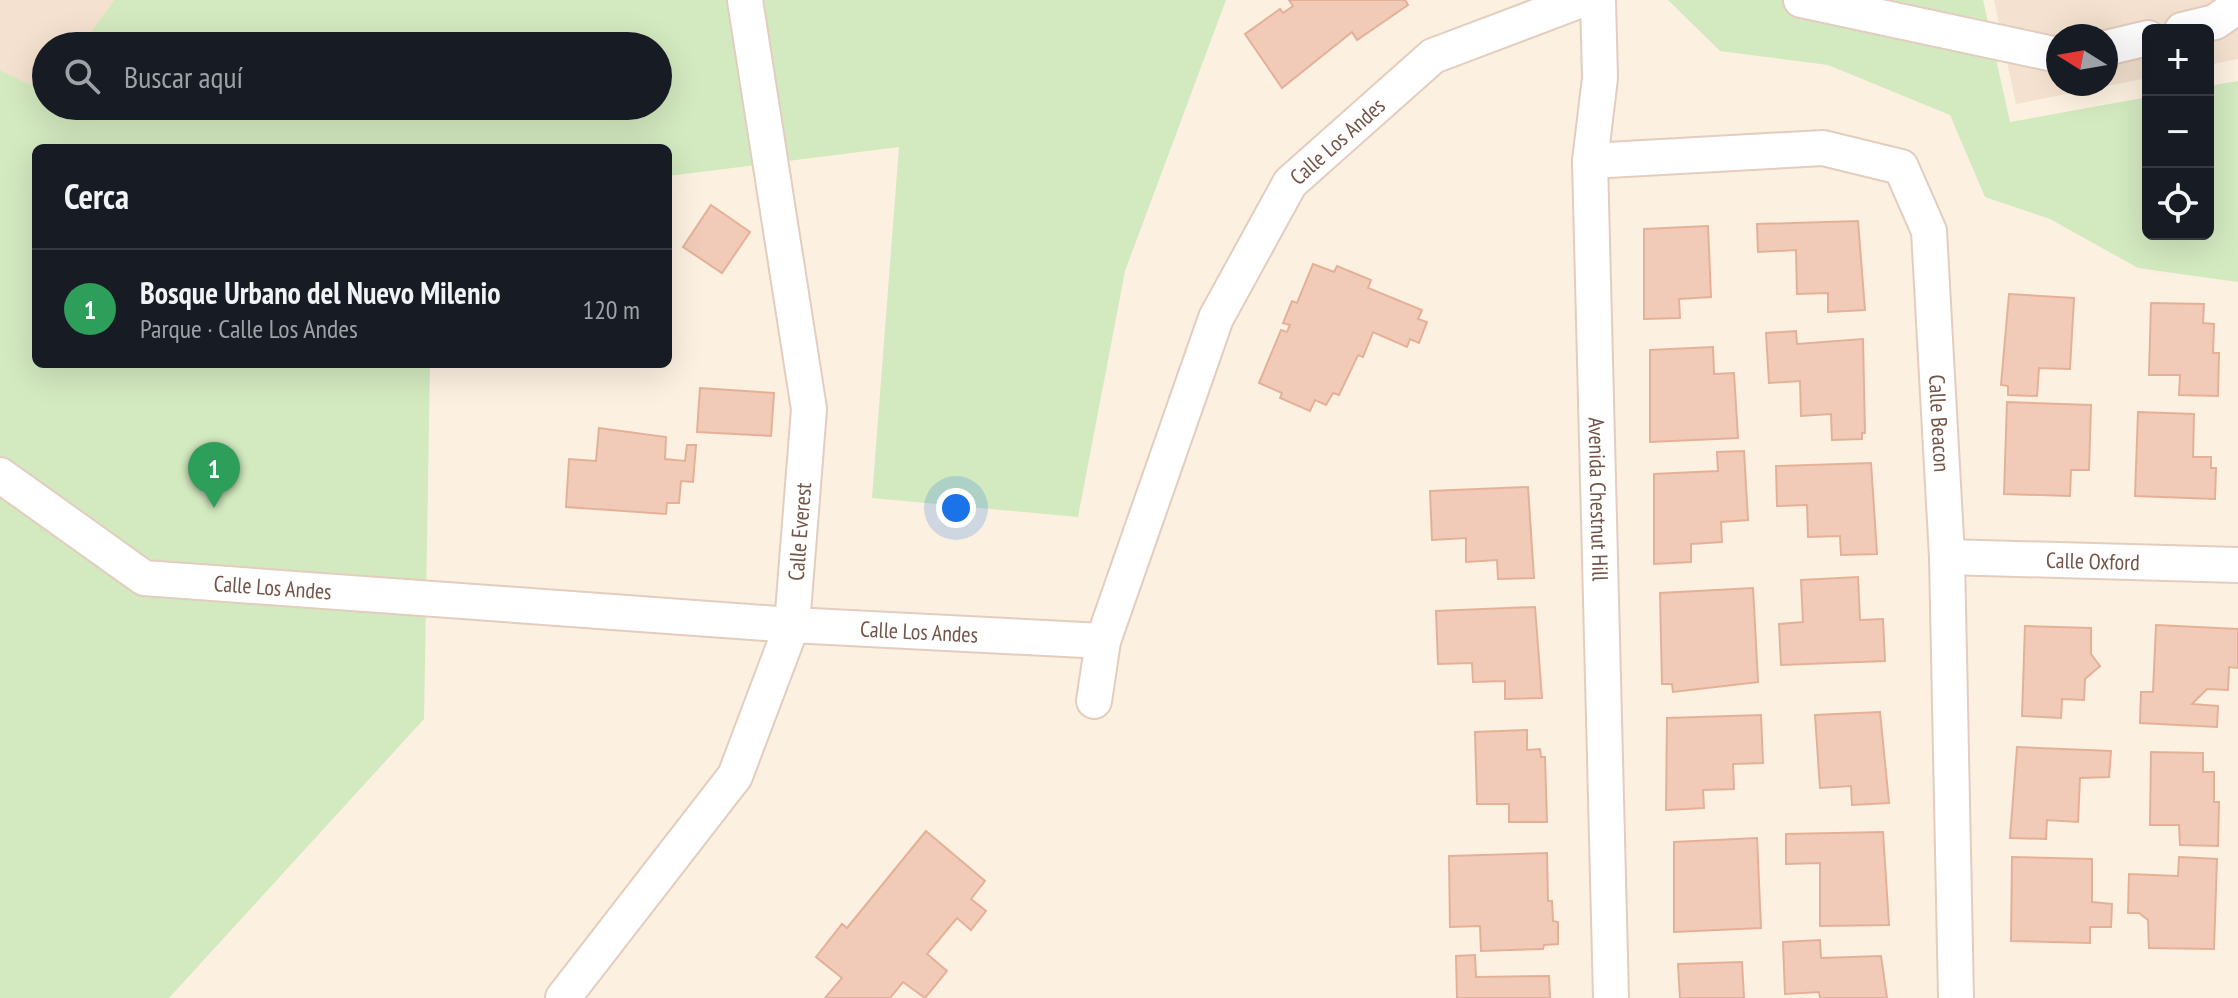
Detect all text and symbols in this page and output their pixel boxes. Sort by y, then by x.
north arrow [2046,24,2118,96]
map controls [2142,24,2214,240]
button: + [2142,24,2214,96]
search box [32,32,672,120]
icon: search [60,54,104,98]
text: Buscar aquí [124,57,243,96]
street label: Calle Los Andes [1284,91,1391,191]
button: − [2142,96,2214,168]
button: locate [2142,168,2214,240]
text: Cerca [64,174,129,218]
text: Bosque Urbano del Nuevo Milenio [140,273,501,312]
text: 1 [84,293,96,326]
text: 120 m [582,293,640,326]
text: Parque · Calle Los Andes [140,312,358,345]
street label: Calle Beacon [1923,374,1956,473]
street label: Avenida Chestnut Hill [1582,417,1615,582]
pin: 1 [188,442,240,508]
street label: Calle Everest [782,481,817,582]
your location [936,488,976,528]
street label: Calle Oxford [2046,546,2140,576]
street label: Calle Los Andes [213,569,332,606]
street label: Calle Los Andes [859,615,979,649]

